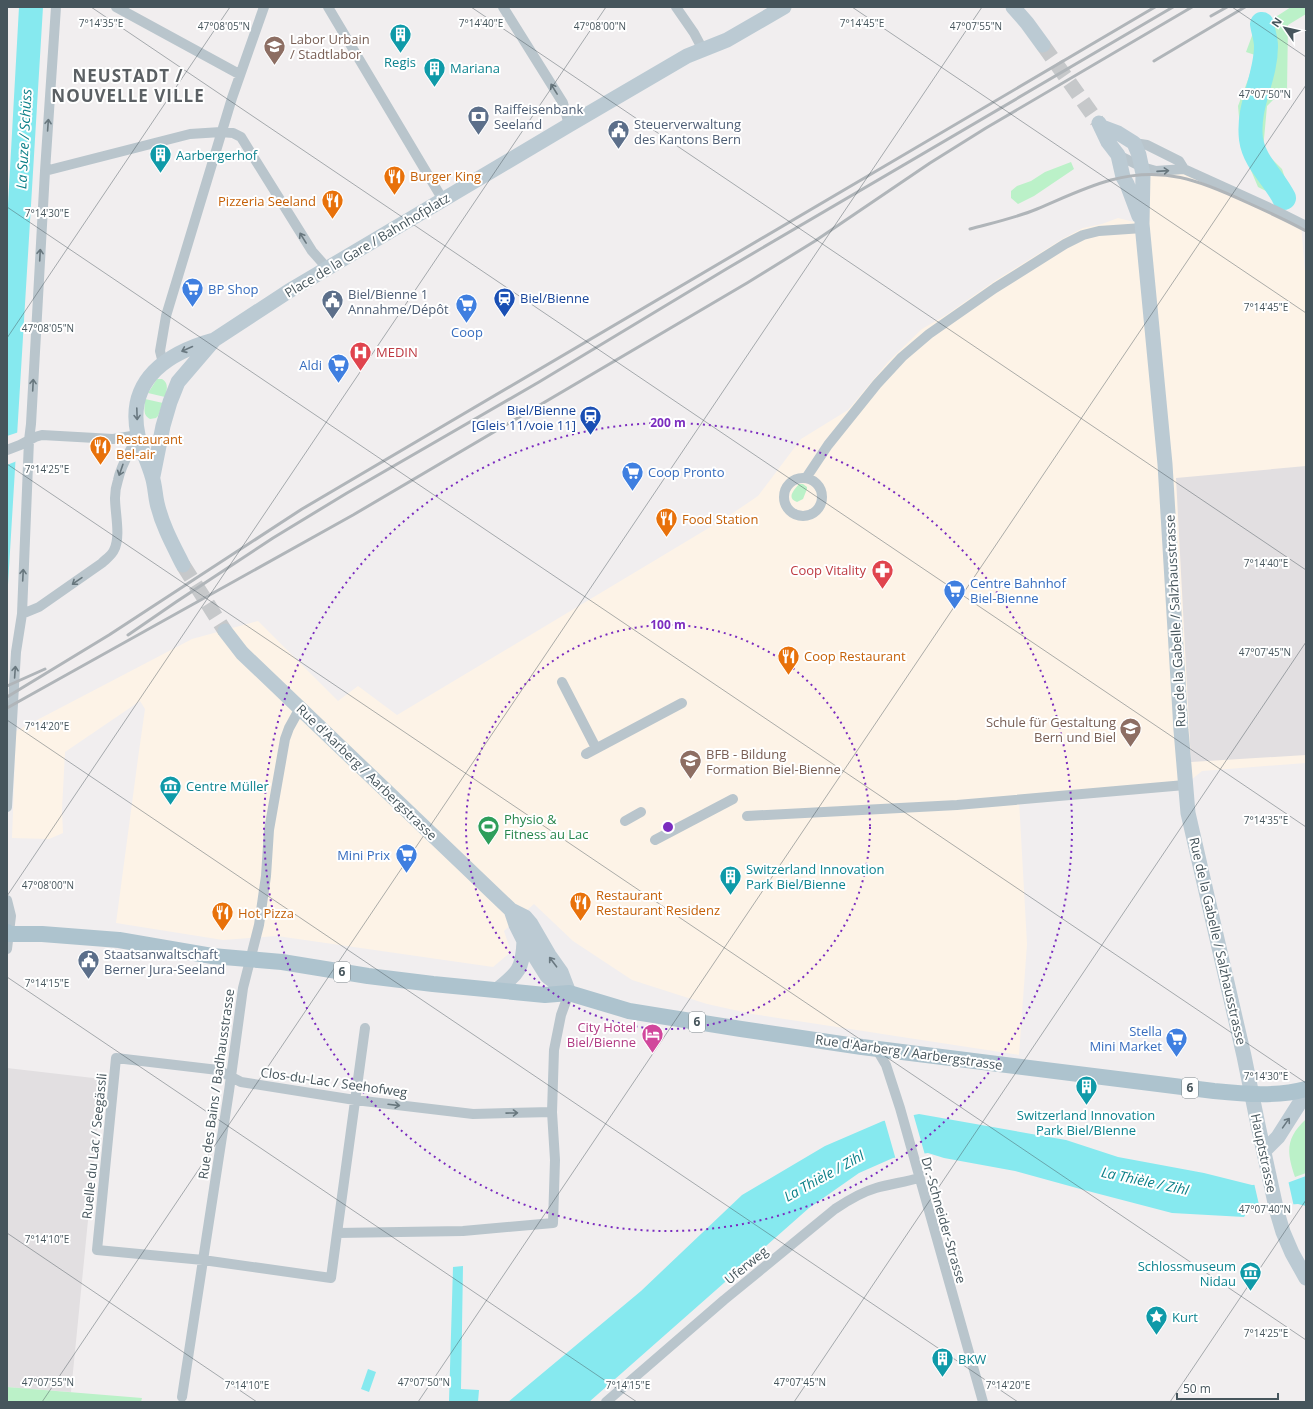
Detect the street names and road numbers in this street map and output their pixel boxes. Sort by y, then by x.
street label: Place de la Gare / Bahnhofplatz [281,188,453,302]
street label: Rue de la Gabelle / Salzhausstrasse [1160,514,1190,728]
street label: Rue d'Aarberg / Aarbergstrasse [293,700,441,844]
street label: Rue de la Gabelle / Salzhausstrasse [1185,835,1251,1047]
road number: 6 [334,962,350,982]
street label: Rue des Bains / Badhausstrasse [194,988,238,1180]
road number: 6 [689,1012,705,1032]
street label: Rue d'Aarberg / Aarbergstrasse [814,1030,1004,1074]
street label: Clos-du-Lac / Seehofweg [260,1063,408,1101]
street label: Ruelle du Lac / Seegässli [77,1072,111,1220]
road number: 6 [1182,1078,1198,1098]
street label: Hauptstrasse [1247,1112,1281,1194]
street label: Dr.-Schneider-Strasse [917,1155,971,1285]
street label: Uferweg [721,1242,771,1288]

